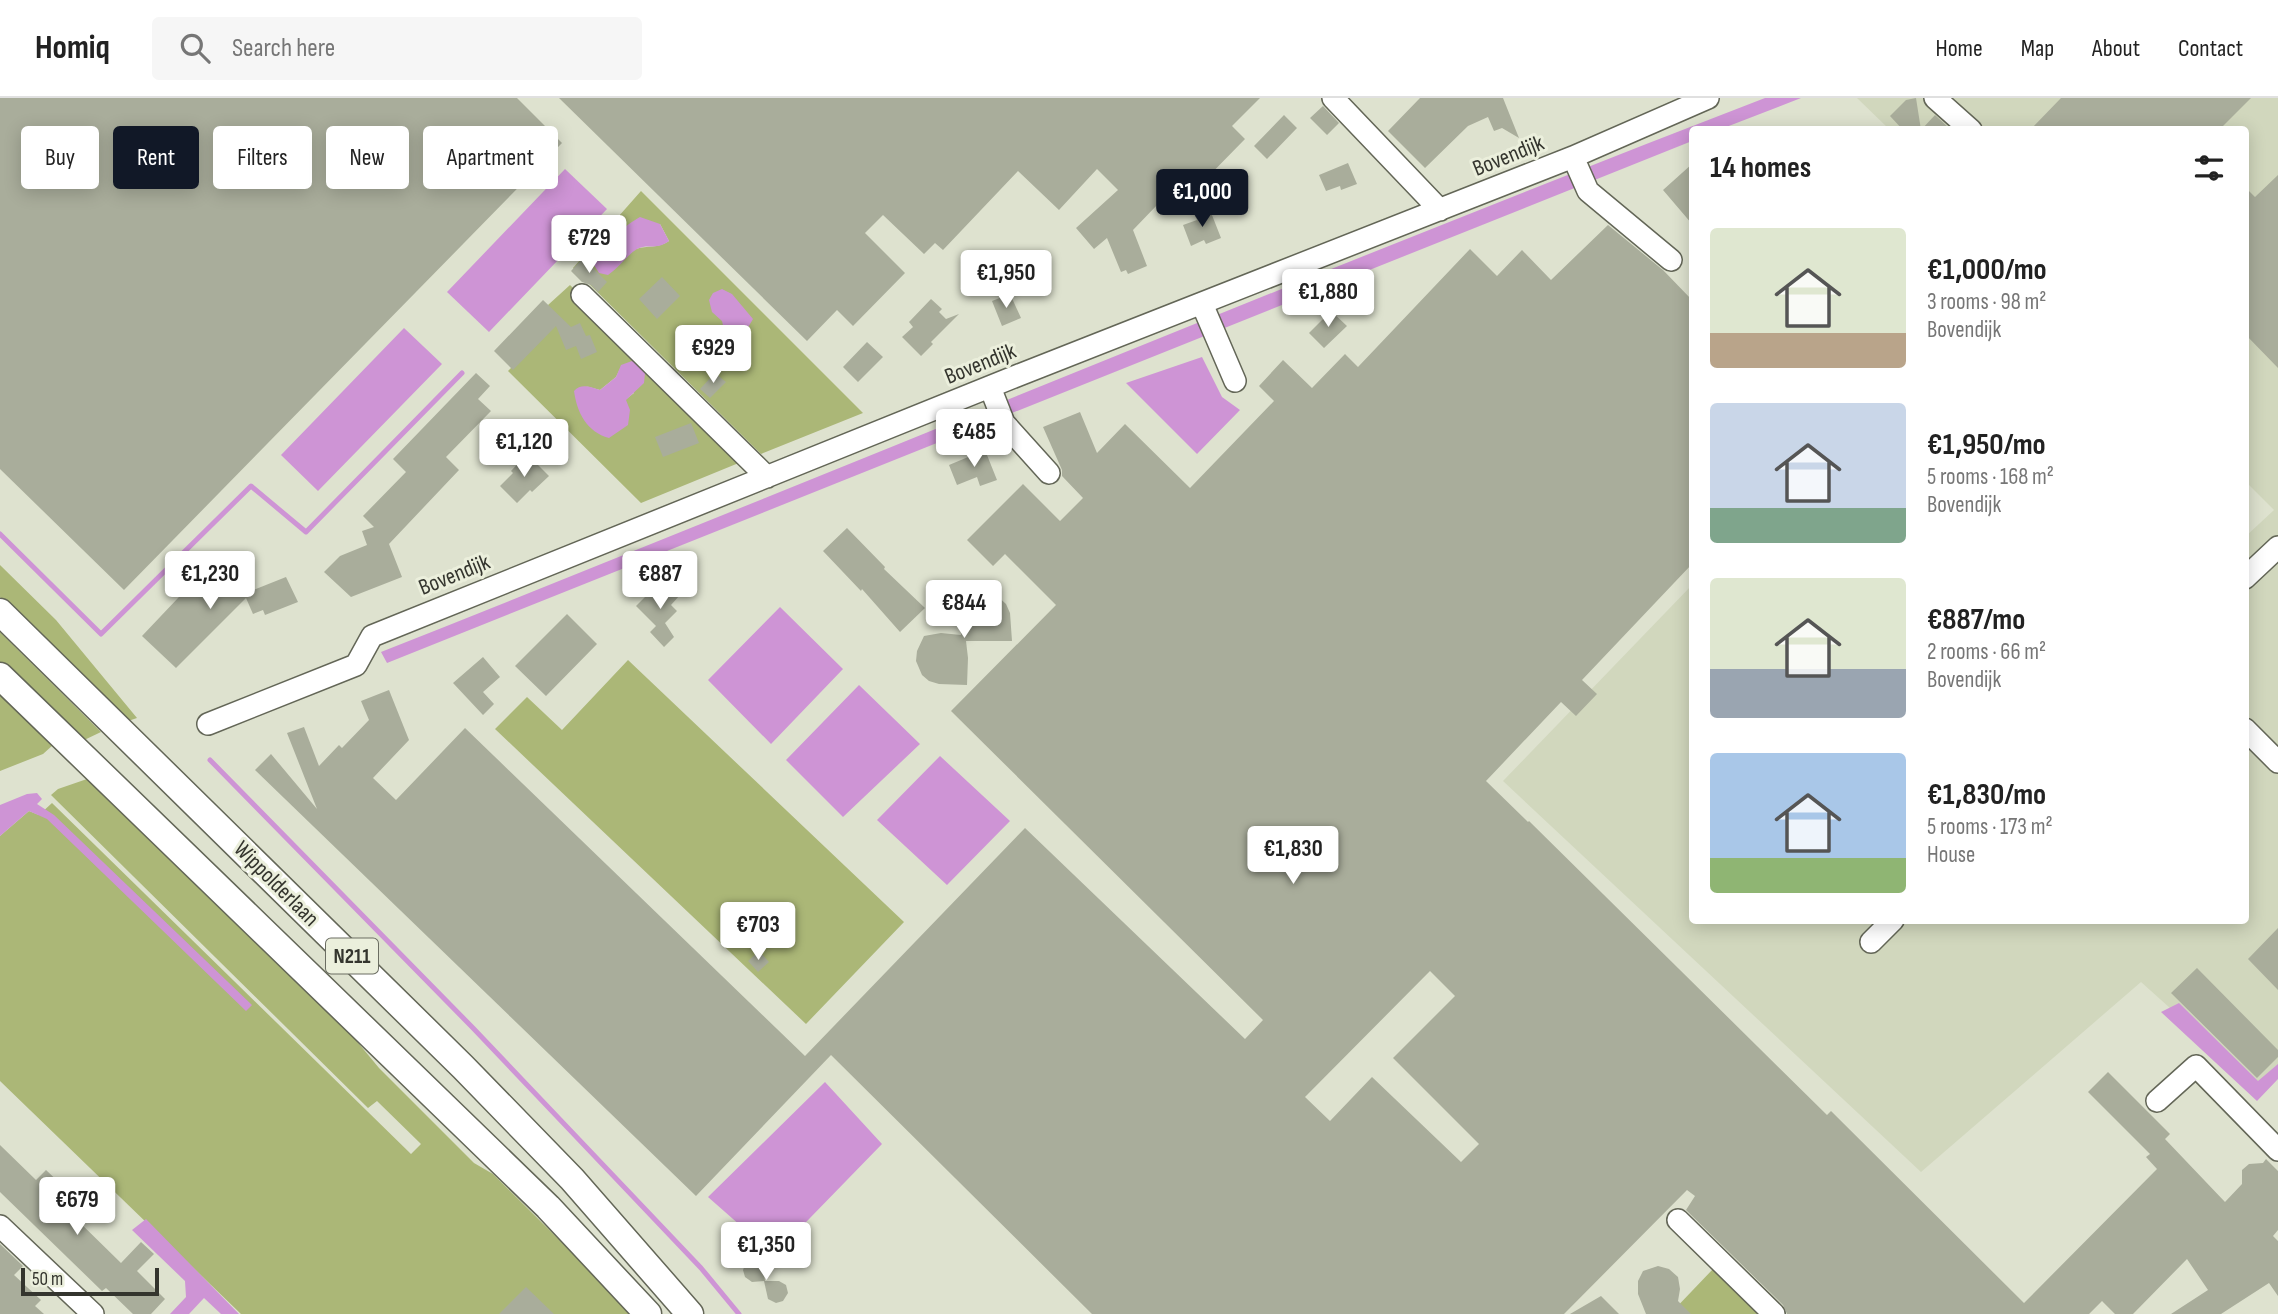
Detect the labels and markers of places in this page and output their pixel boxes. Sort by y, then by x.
pin: €1,000 [1145,170,1259,229]
pin: €729 [548,216,630,275]
pin: €1,950 [949,250,1063,310]
pin: €1,880 [1271,270,1385,329]
pin: €929 [672,326,754,385]
pin: €485 [933,410,1015,469]
pin: €1,120 [467,420,581,479]
pin: €1,230 [153,552,267,611]
pin: €887 [619,552,701,611]
pin: €844 [923,580,1005,640]
pin: €1,830 [1236,826,1350,886]
pin: €703 [717,902,799,962]
pin: €679 [36,1178,118,1237]
pin: €1,350 [709,1222,823,1282]

